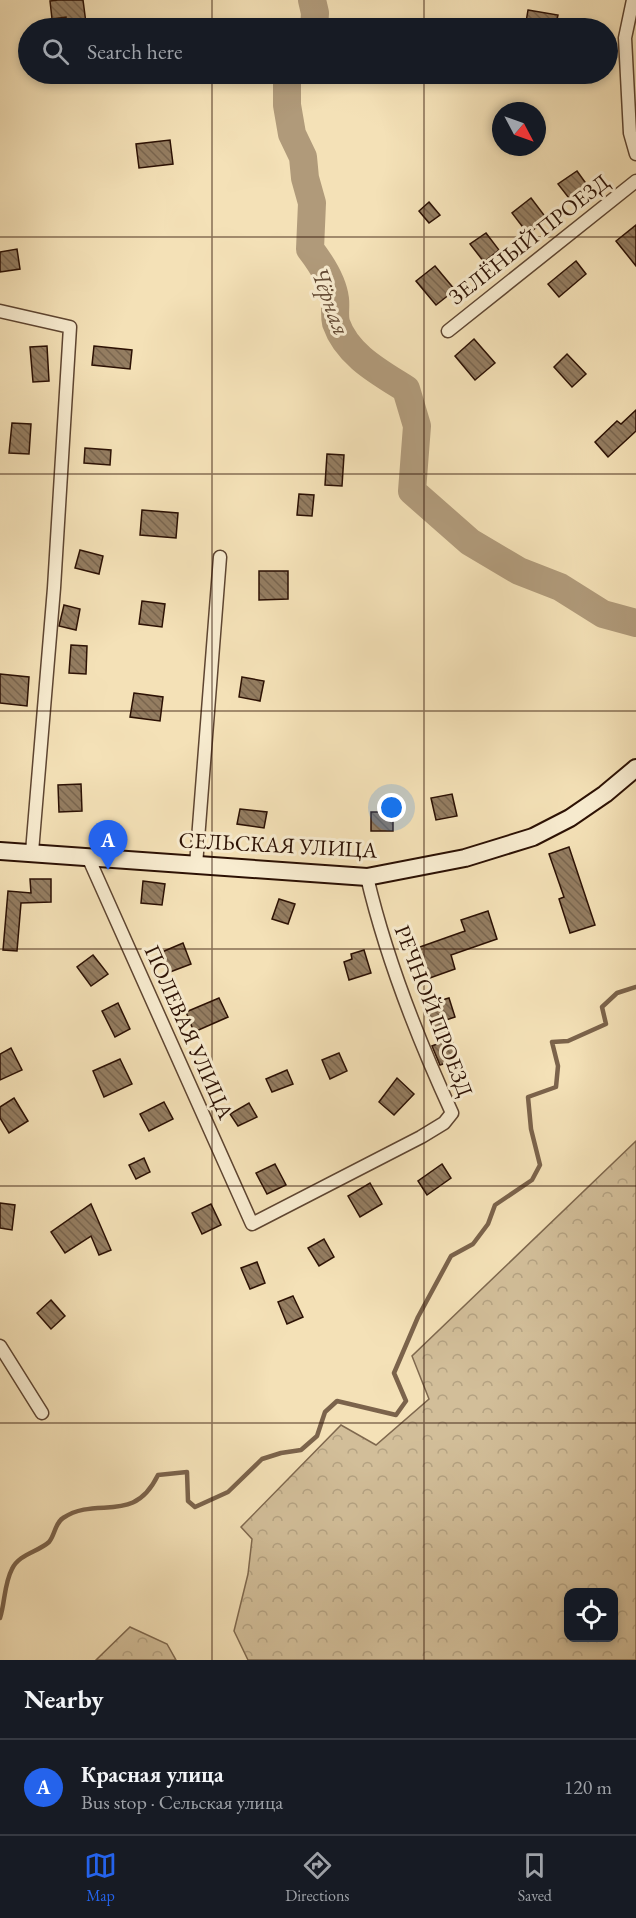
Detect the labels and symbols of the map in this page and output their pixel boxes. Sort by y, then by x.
north arrow [492,102,546,156]
street label: ЗЕЛЁНЫЙ ПРОЕЗД [443,167,615,311]
water label: Чёрная [304,263,358,339]
your location [377,793,406,822]
pin: A [88,820,128,870]
street label: СЕЛЬСКАЯ УЛИЦА [178,825,379,865]
street label: РЕЧНОЙ ПРОЕЗД [388,921,480,1101]
street label: ПОЛЕВАЯ УЛИЦА [138,940,241,1124]

